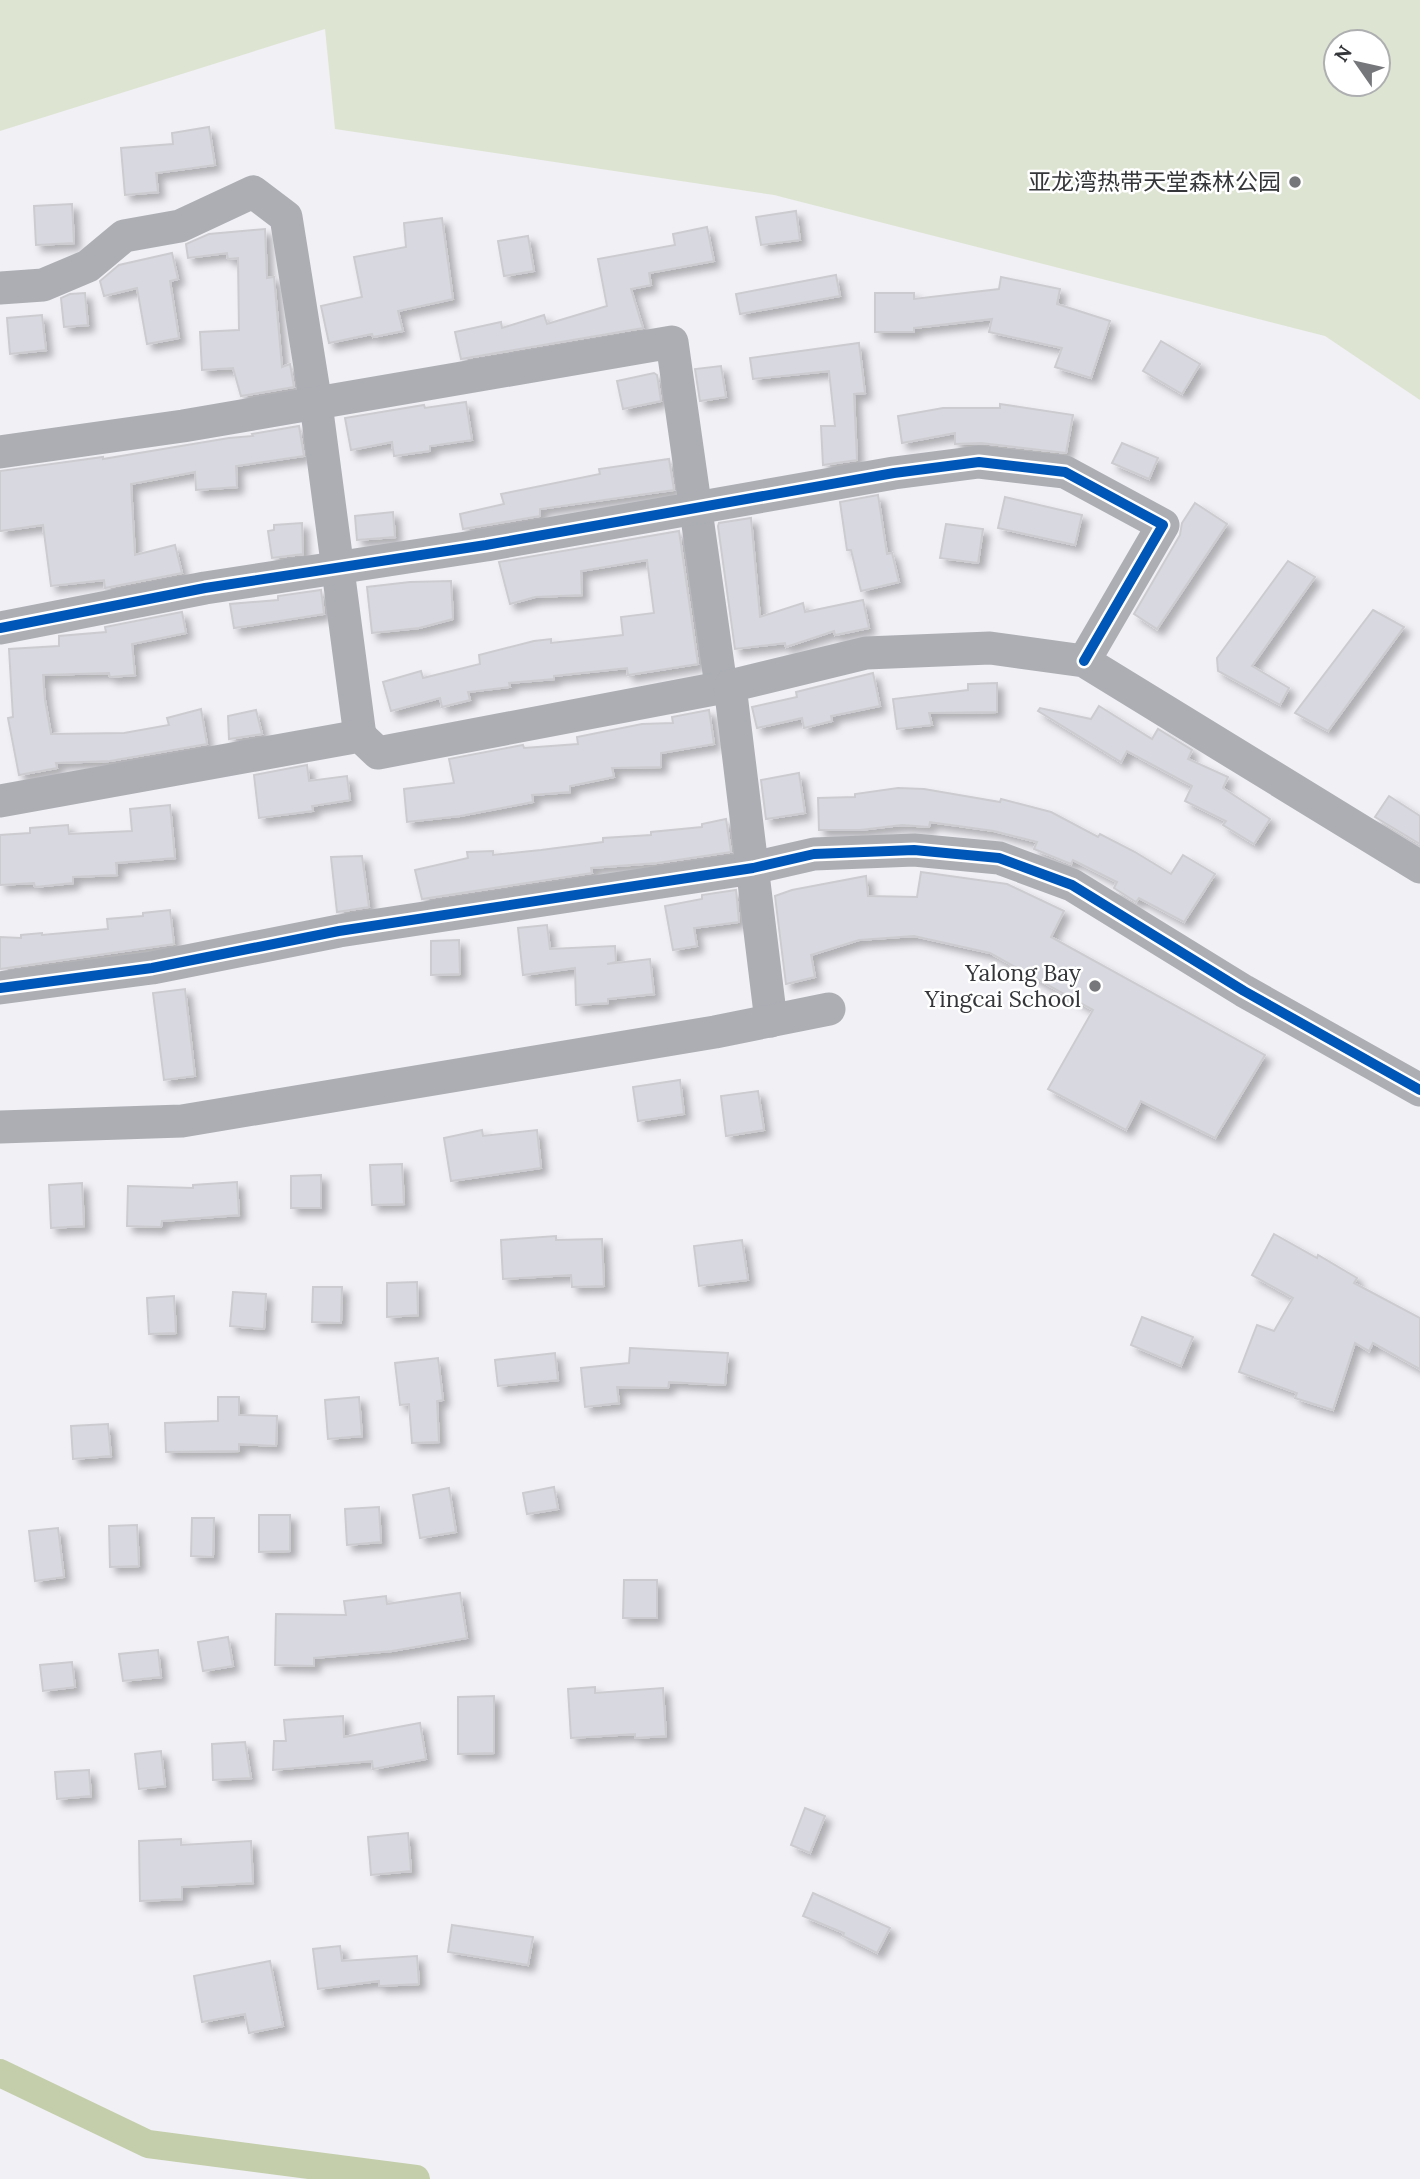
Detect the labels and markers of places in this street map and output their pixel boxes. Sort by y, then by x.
place label: 亚龙湾热带天堂森林公园 [1028,167,1281,196]
marker: 亚龙湾热带天堂森林公园 [1287,174,1303,190]
place label: Yalong Bay Yingcai School [924,958,1082,1013]
marker: Yalong Bay Yingcai School [1087,978,1103,994]

